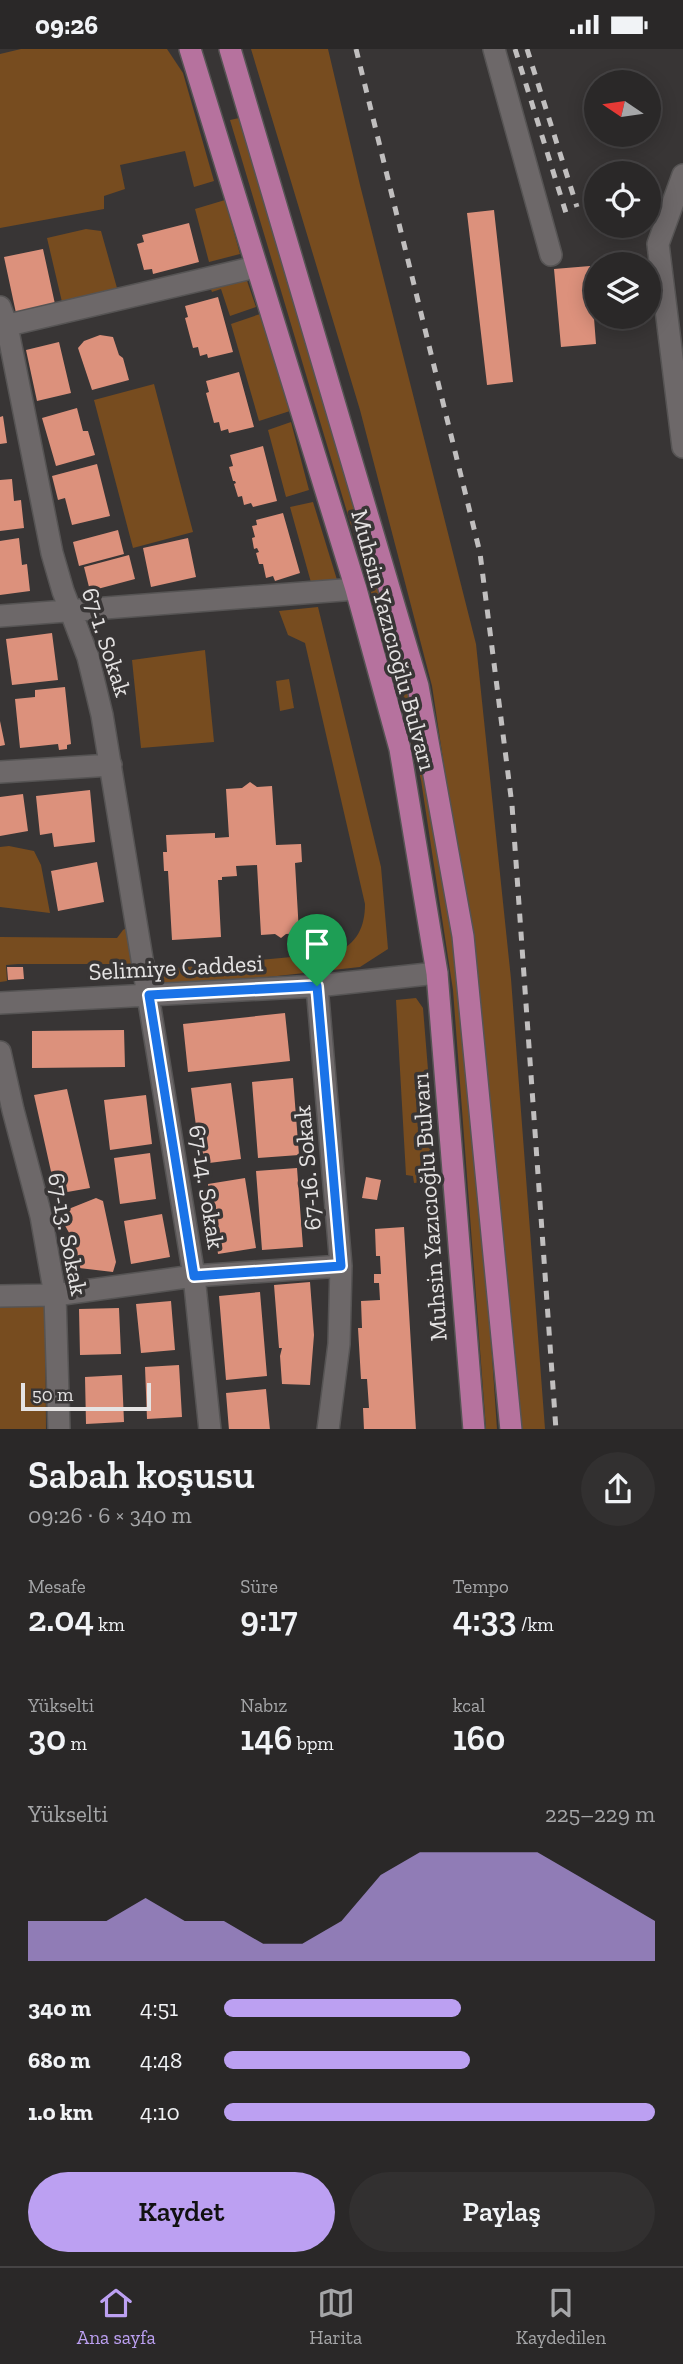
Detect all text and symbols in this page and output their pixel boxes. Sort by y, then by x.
text: 09:26 [35,9,98,41]
north arrow [584,70,662,147]
map controls [584,70,661,329]
button: locate [584,161,661,238]
button: layers [584,252,661,329]
street label: Muhsin Yazıcıoğlu Bulvarı [345,506,443,774]
street label: 67-1. Sokak [76,584,138,701]
pin [287,914,347,986]
icon: arrive [298,925,336,963]
street label: Selimiye Caddesi [88,948,264,986]
street label: Muhsin Yazıcıoğlu Bulvarı [405,1072,453,1342]
street label: 67-16. Sokak [287,1104,327,1232]
street label: 67-14. Sokak [183,1123,231,1252]
street label: 67-13. Sokak [42,1170,94,1298]
scale bar [21,1381,150,1412]
text: 50 m [32,1383,73,1406]
text: Sabah koşusu [28,1452,255,1498]
button: share [581,1452,655,1526]
text: 09:26 · 6 × 340 m [28,1501,192,1529]
text: Mesafe [28,1575,86,1598]
text: Süre [240,1575,278,1598]
text: Tempo [453,1575,509,1598]
text: 2.04 [28,1598,94,1640]
text: 9:17 [240,1598,298,1640]
text: 4:33 [453,1598,517,1640]
text: km [94,1613,125,1636]
text: /km [517,1613,554,1636]
text: Yükselti [28,1694,94,1717]
text: Nabız [240,1694,287,1717]
text: kcal [453,1694,485,1717]
text: 30 [28,1717,66,1759]
text: 146 [240,1717,292,1759]
text: 160 [453,1717,505,1759]
text: m [66,1732,87,1755]
text: bpm [292,1732,334,1755]
text: Yükselti [28,1800,108,1828]
text: 225–229 m [545,1800,655,1828]
text: 340 m [28,1994,91,2022]
text: 4:51 [140,1994,178,2022]
text: 680 m [28,2046,90,2074]
text: 4:48 [140,2046,182,2074]
text: 1.0 km [28,2098,93,2126]
text: 4:10 [140,2098,180,2126]
button: Kaydet [28,2172,335,2252]
button: Paylaş [349,2172,655,2252]
tab: Ana sayfa [77,2284,156,2349]
tab: Harita [309,2284,362,2349]
tab: Kaydedilen [516,2284,606,2349]

